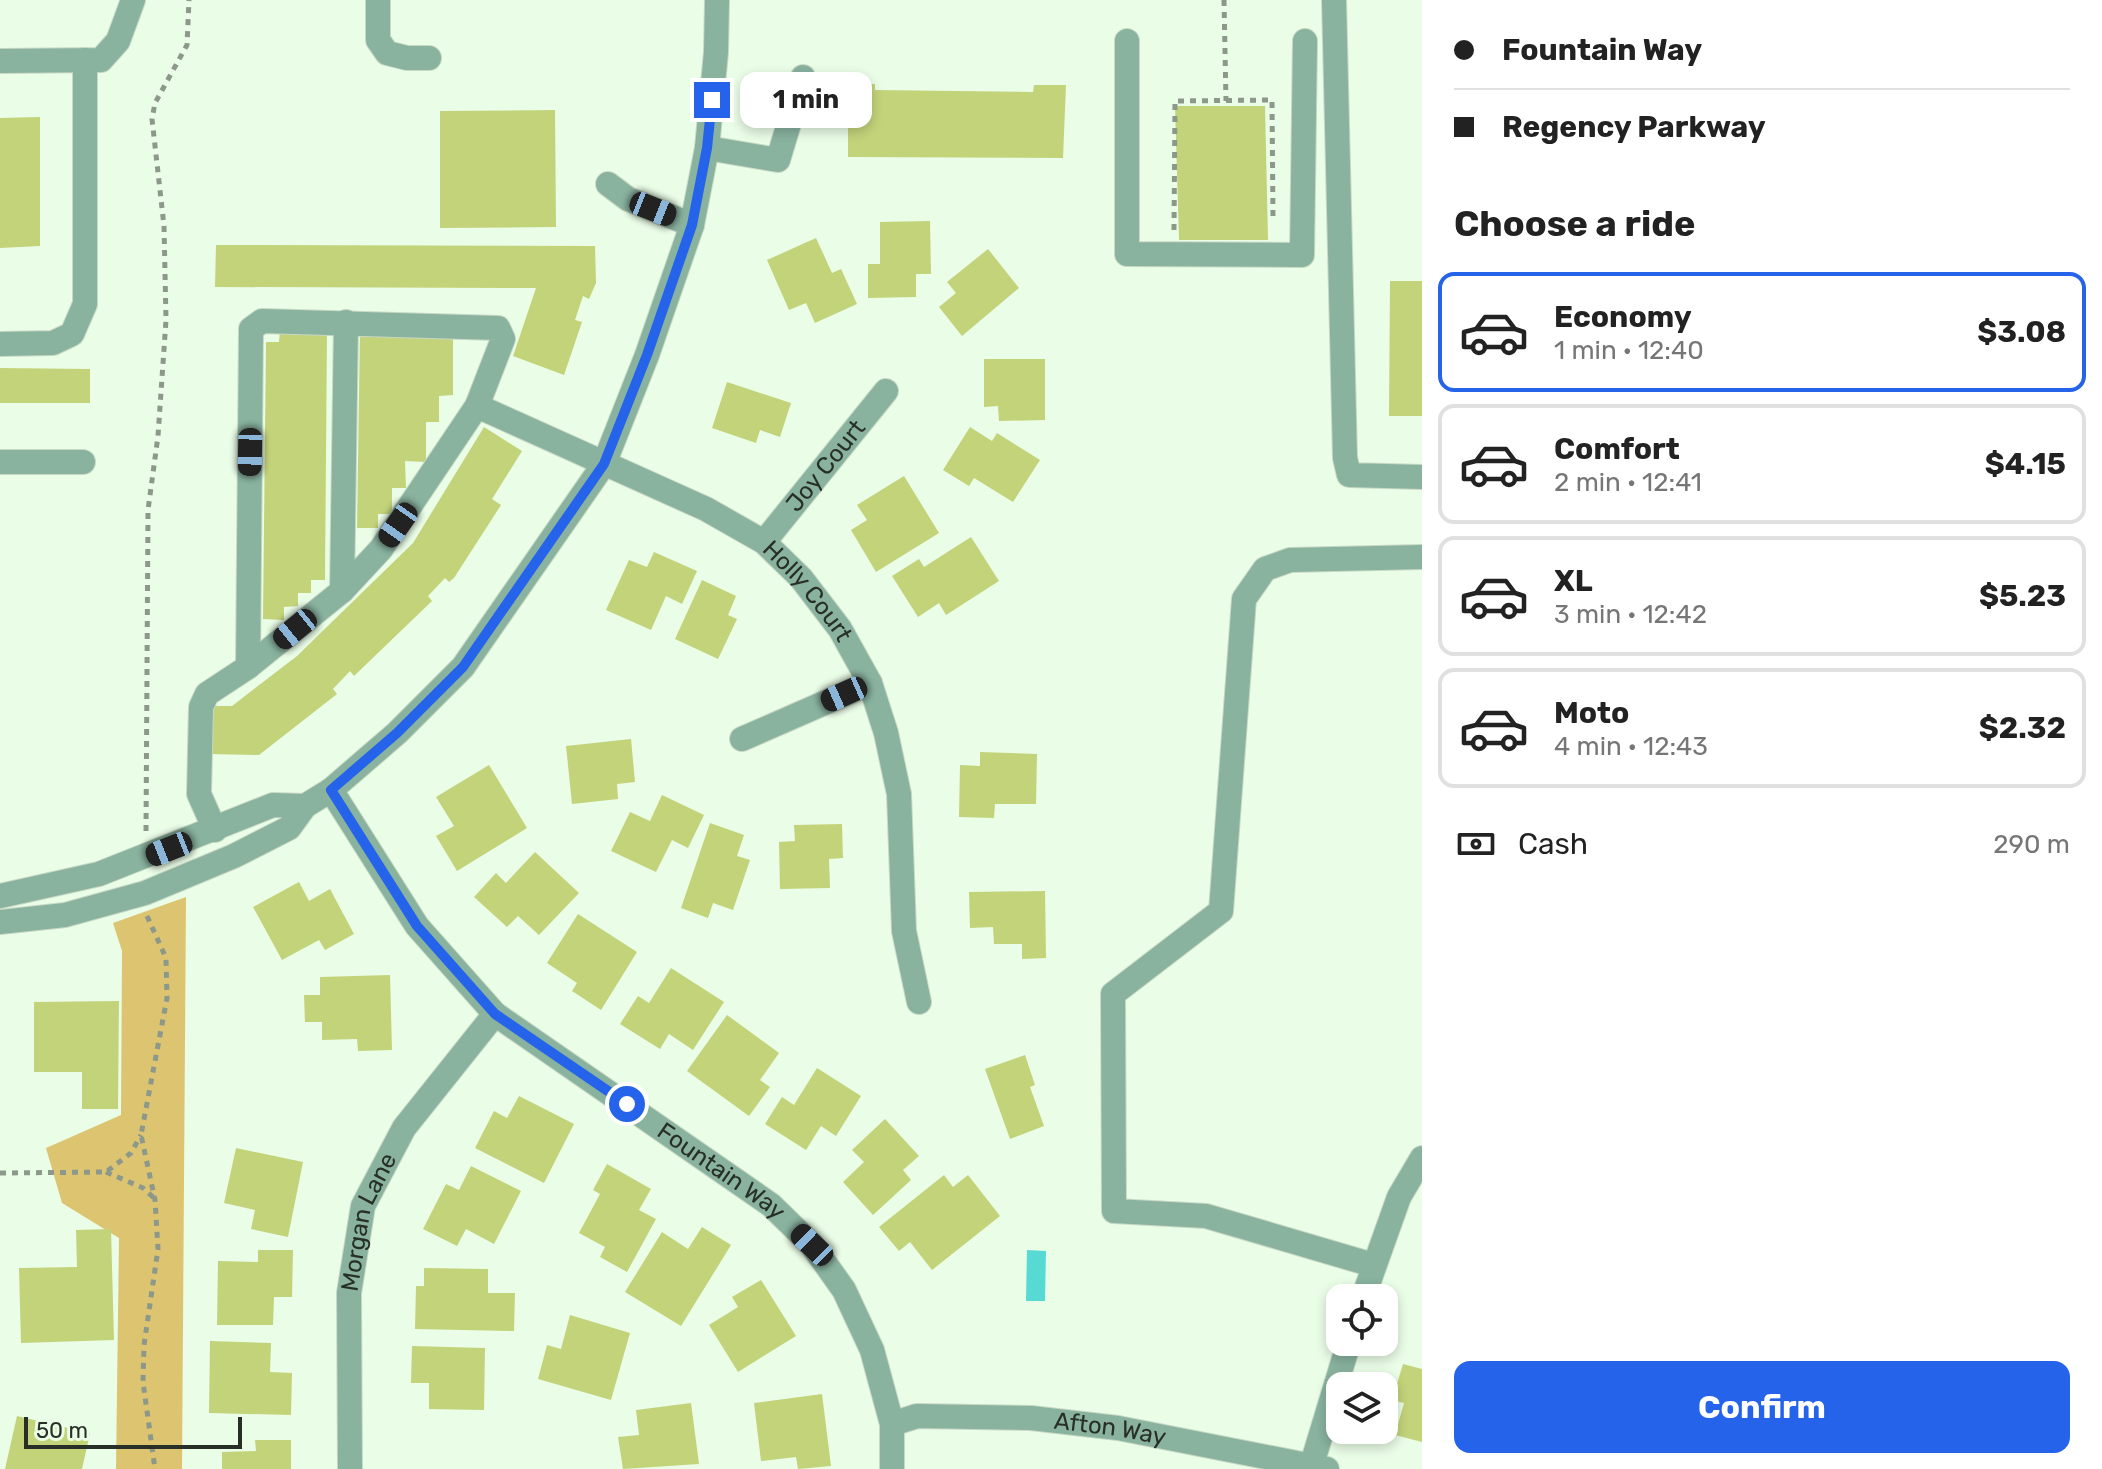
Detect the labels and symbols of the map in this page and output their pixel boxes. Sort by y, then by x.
callout: 1 min [740,72,872,128]
route end [694,82,730,118]
car [626,189,680,229]
street label: Joy Court [780,414,871,517]
car [238,428,262,476]
car [374,498,422,552]
street label: Holly Court [757,535,858,646]
car [269,605,321,653]
car [817,673,871,715]
car [142,829,196,869]
route start [609,1086,645,1122]
street label: Fountain Way [652,1117,791,1225]
street label: Morgan Lane [335,1148,402,1293]
car [786,1220,838,1270]
street label: Afton Way [1052,1407,1168,1451]
scale bar [24,1413,242,1449]

